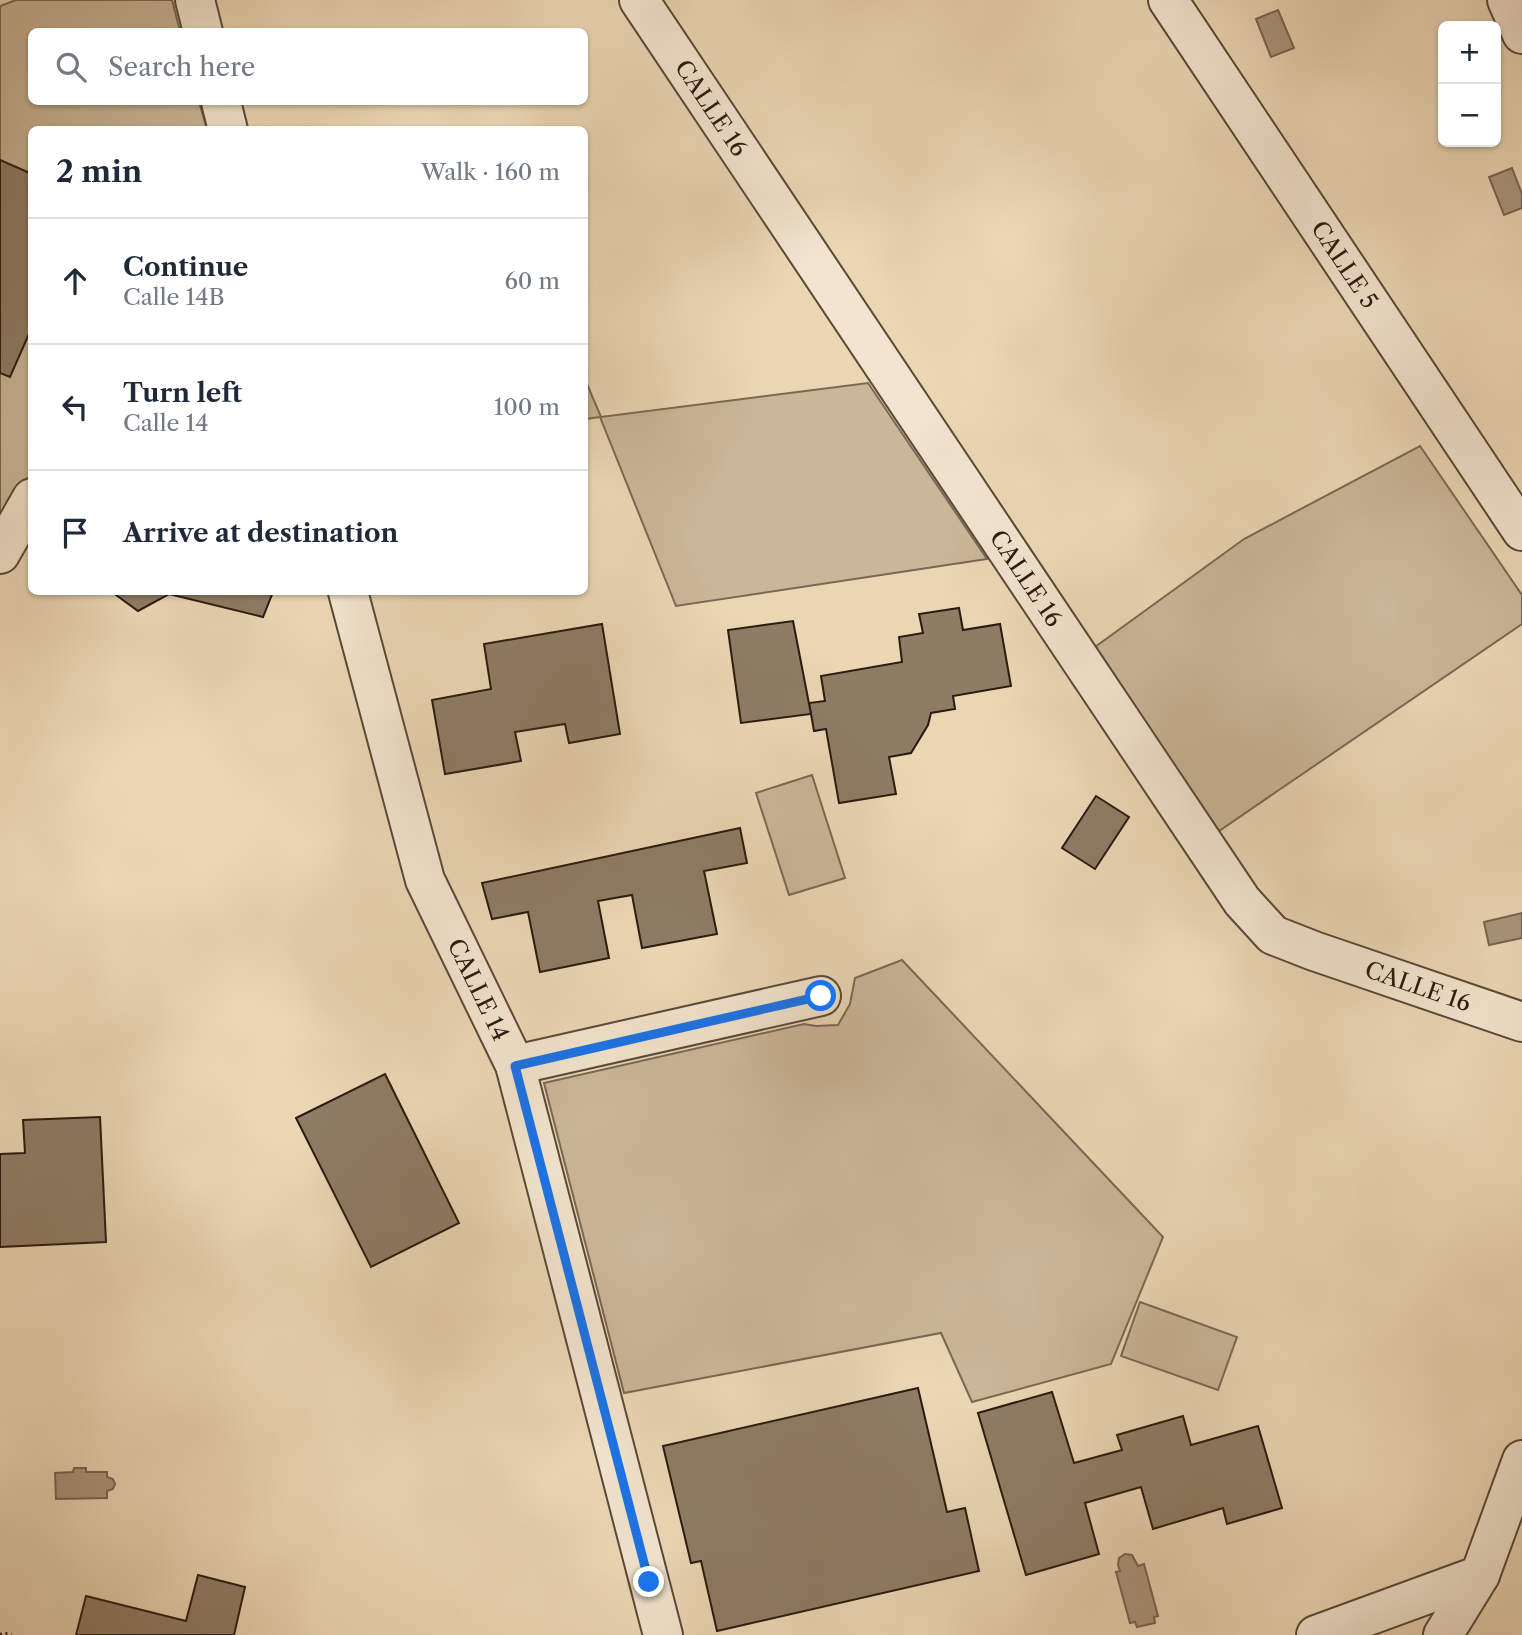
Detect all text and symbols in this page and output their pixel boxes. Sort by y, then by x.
map controls [1438,21,1501,147]
button: + [1438,21,1501,84]
search box [28,28,588,105]
icon: search [52,48,90,86]
text: Search here [108,51,255,83]
street label: CALLE 16 [669,55,754,162]
button: − [1438,84,1501,147]
text: 2 min [56,153,142,190]
text: Walk · 160 m [421,158,560,186]
street label: CALLE 5 [1305,215,1384,314]
text: Continue [123,251,248,283]
icon: ahead [56,262,94,300]
text: 60 m [504,267,560,295]
text: Calle 14B [123,283,225,311]
text: Turn left [123,377,242,409]
icon: left [56,388,94,426]
text: 100 m [494,393,560,421]
text: Calle 14 [123,409,209,437]
icon: arrive [56,514,94,552]
text: Arrive at destination [123,517,398,549]
street label: CALLE 16 [984,525,1068,632]
street label: CALLE 14 [442,934,515,1045]
street label: CALLE 16 [1361,955,1475,1018]
route start [805,980,836,1011]
route end [633,1566,664,1597]

